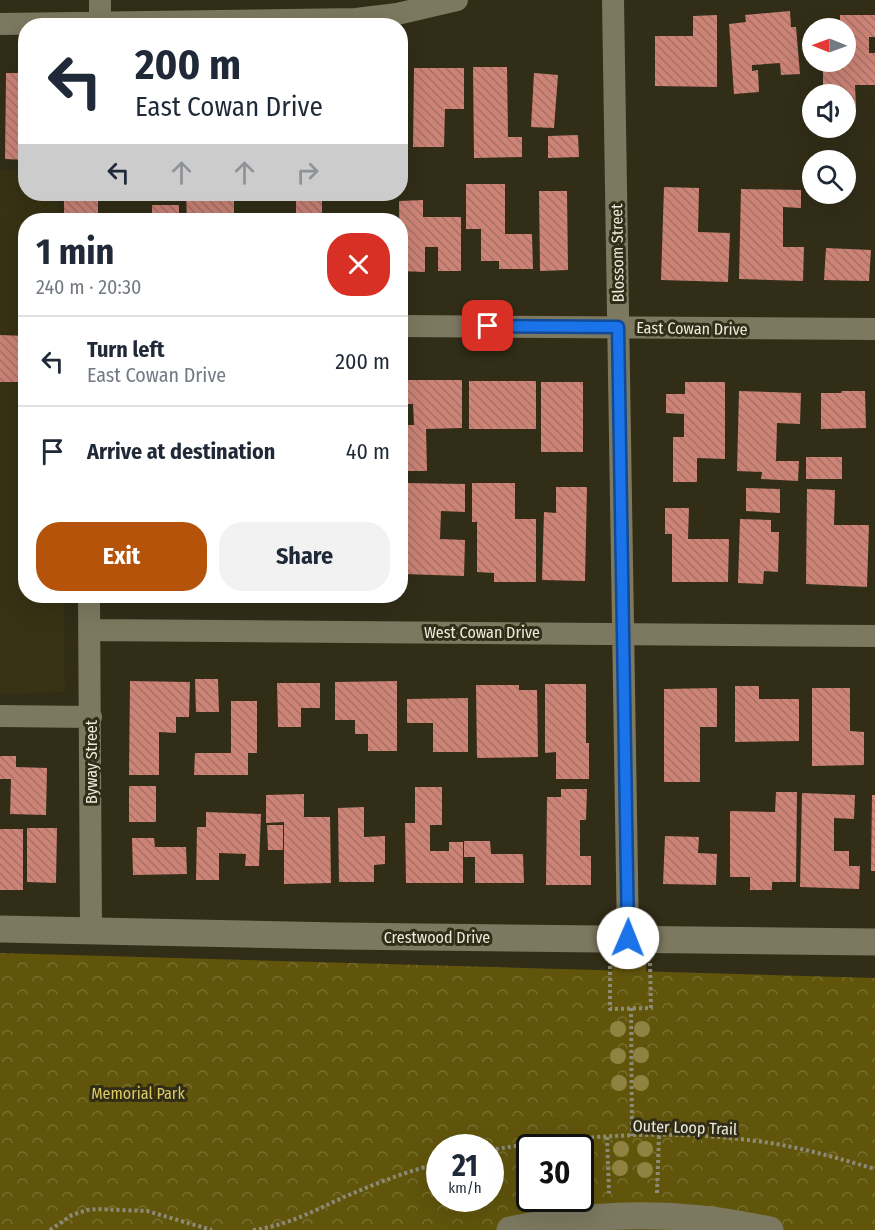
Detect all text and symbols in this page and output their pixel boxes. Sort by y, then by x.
north arrow [802,18,856,72]
map controls [802,18,856,204]
text: 200 m [135,40,241,90]
icon: left [36,42,114,120]
button: sound [802,84,856,138]
text: East Cowan Drive [135,91,323,123]
button: search [802,150,856,204]
icon: left [102,156,135,189]
icon: ahead [165,156,198,189]
icon: ahead [228,156,261,189]
icon: right [291,156,324,189]
street label: Blossom Street [607,203,628,302]
text: 1 min [36,230,114,274]
button: close [327,233,390,296]
text: 240 m · 20:30 [36,275,141,299]
pin [462,300,513,351]
icon: arrive [471,309,504,342]
street label: East Cowan Drive [636,318,748,339]
text: Turn left [87,336,165,363]
icon: left [36,345,69,378]
text: 200 m [335,348,390,375]
text: East Cowan Drive [87,363,226,387]
icon: arrive [36,435,69,468]
text: Arrive at destination [87,438,275,465]
text: 40 m [346,438,390,465]
button: Exit [36,522,207,591]
button: Share [219,522,390,591]
street label: West Cowan Drive [424,623,540,642]
street label: Byway Street [82,719,101,804]
position arrow [596,906,660,970]
street label: Crestwood Drive [384,928,490,947]
park label: Memorial Park [91,1084,185,1103]
street label: Outer Loop Trail [632,1116,738,1139]
speed limit sign: 30 [516,1134,594,1212]
text: 21 [452,1148,478,1184]
text: km/h [448,1179,482,1197]

